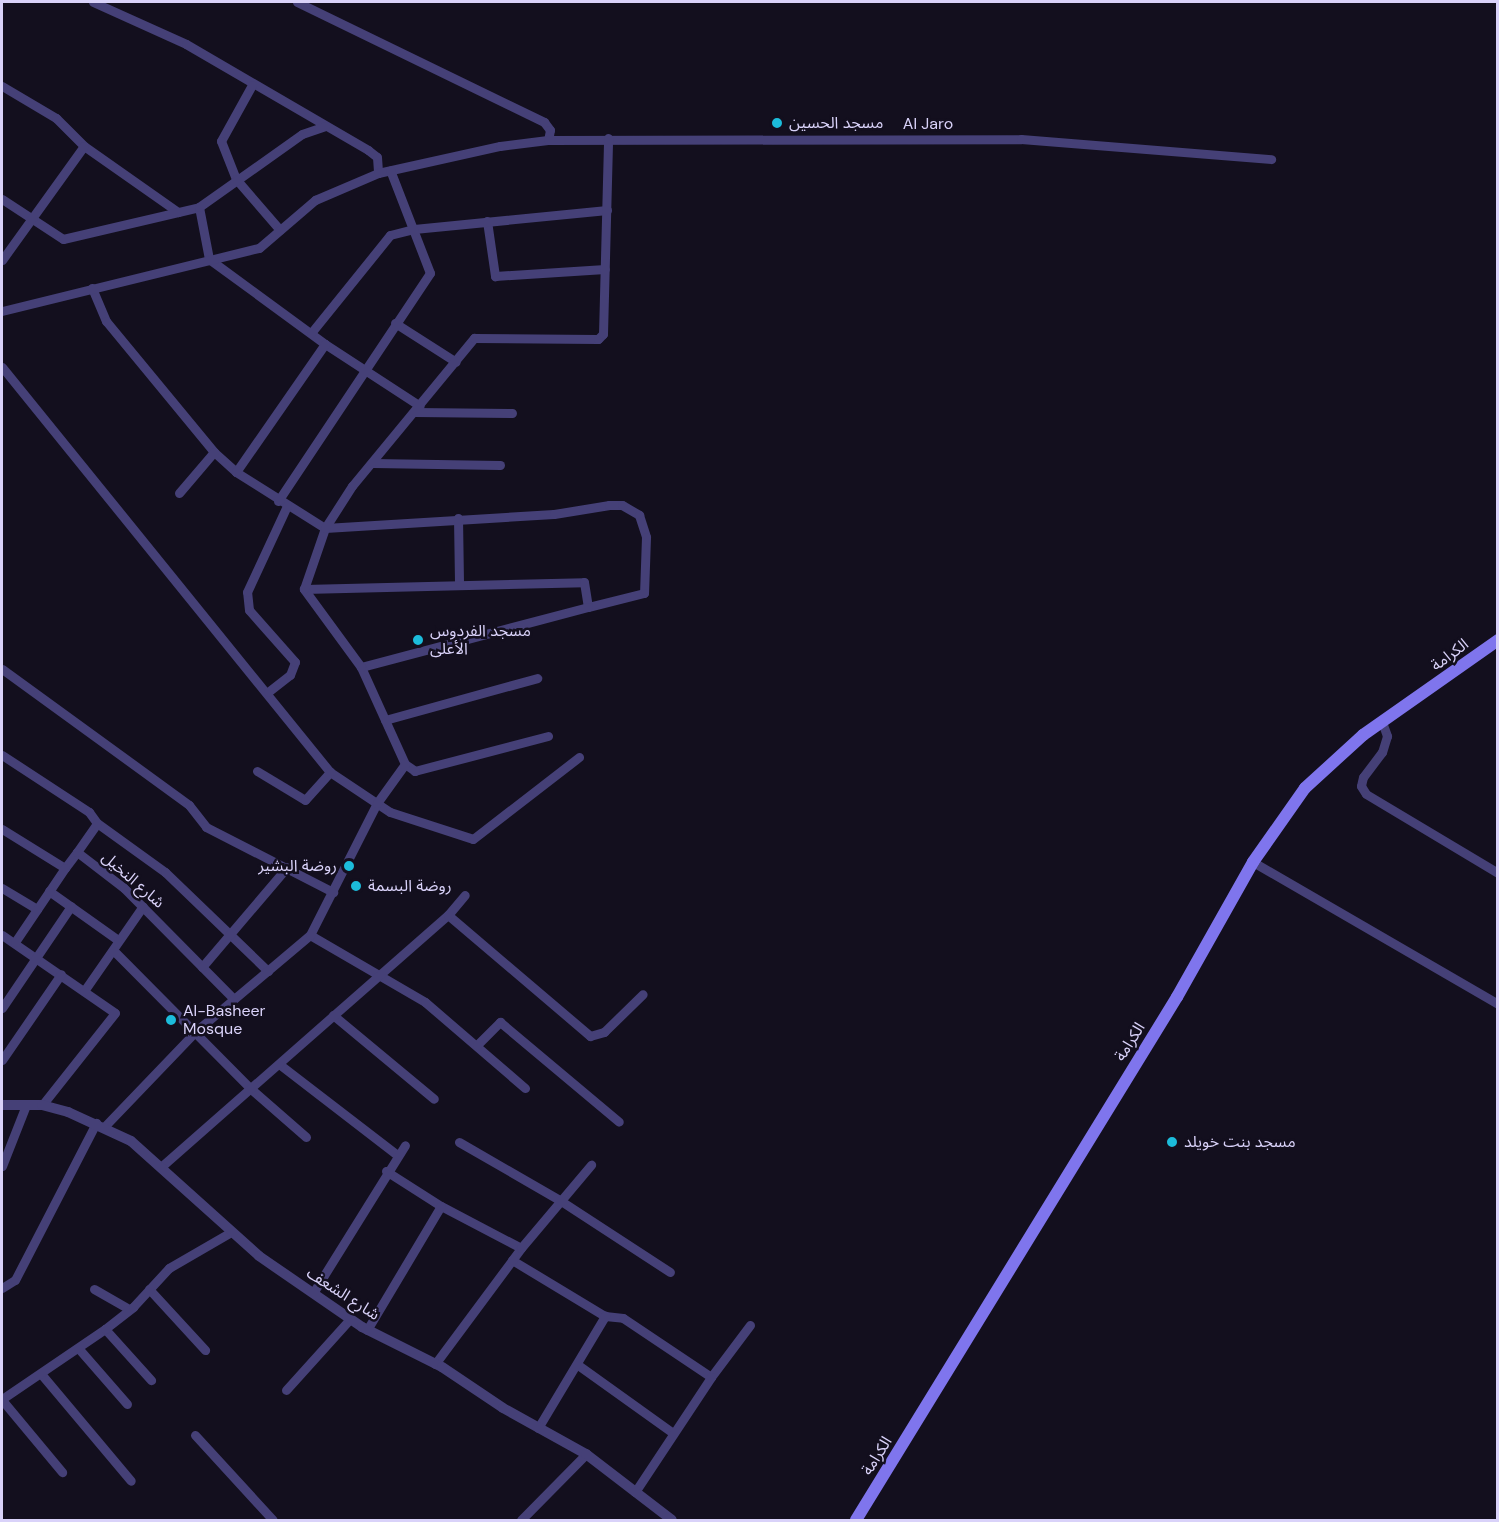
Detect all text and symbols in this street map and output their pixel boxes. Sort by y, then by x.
place label: مسجد الحسين [789,113,883,133]
street label: Al Jaro [903,114,953,134]
marker: مسجد الحسين [770,116,784,130]
place label: مسجد الفردوس الأعلى [430,621,531,659]
marker: مسجد الفردوس الأعلى [411,633,425,647]
street label: الكرامة [1427,635,1473,675]
street label: شارع النخيل [98,848,168,912]
place label: روضة البشير [258,856,337,876]
marker: روضة البشير [342,859,356,873]
place label: روضة البسمة [368,876,452,896]
marker: روضة البسمة [349,879,363,893]
place label: Al-Basheer Mosque [183,1001,266,1039]
marker: Al-Basheer Mosque [164,1013,178,1027]
street label: الكرامة [1111,1019,1149,1065]
place label: مسجد بنت خويلد [1184,1132,1296,1152]
marker: مسجد بنت خويلد [1165,1135,1179,1149]
street label: شارع الشعف [303,1263,383,1325]
street label: الكرامة [858,1433,896,1479]

